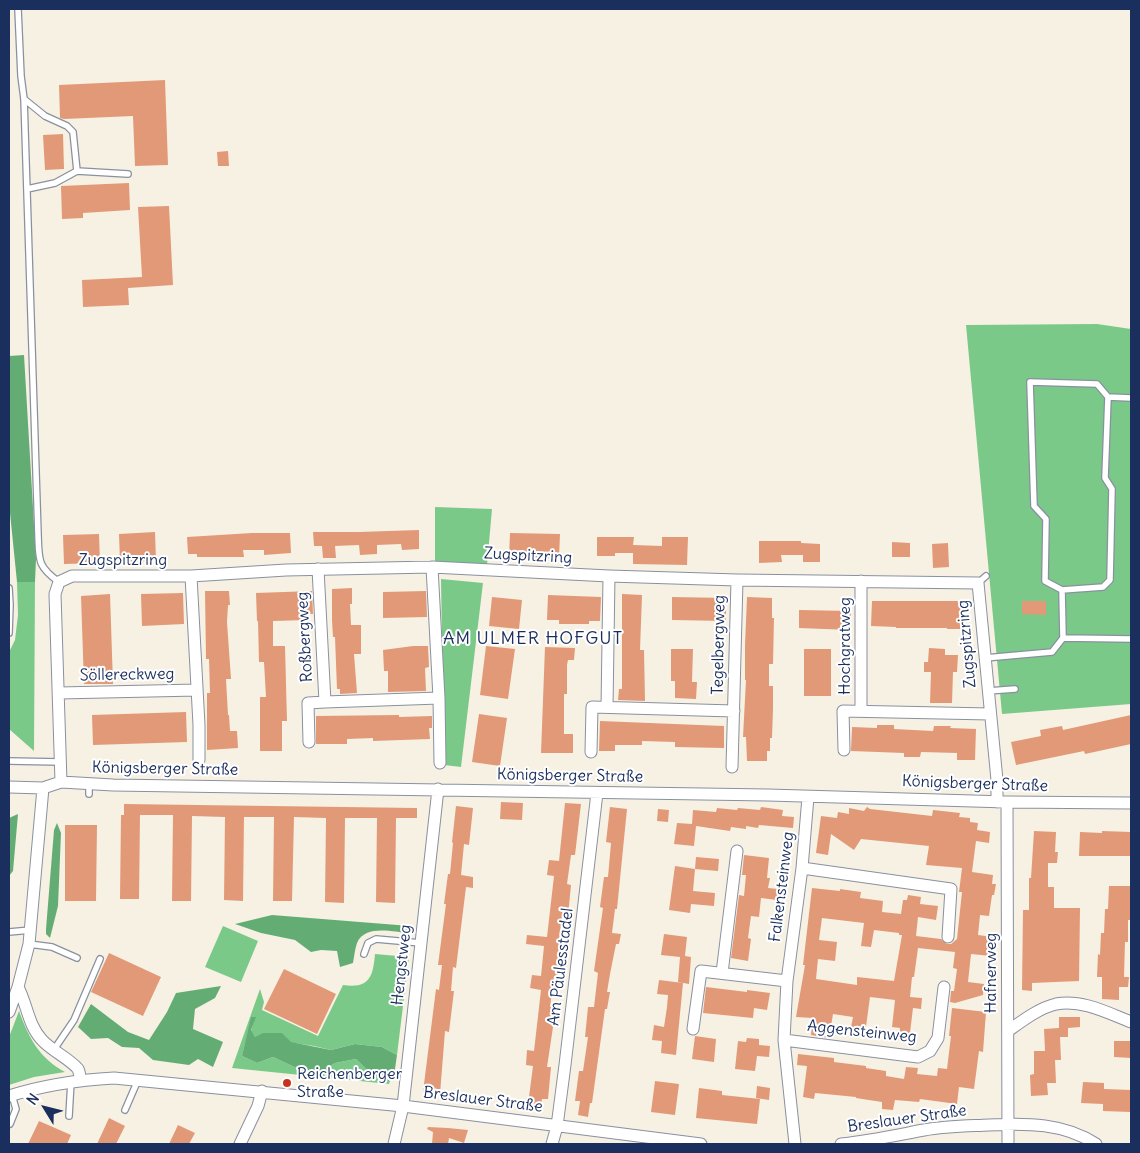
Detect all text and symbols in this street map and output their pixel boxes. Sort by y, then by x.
street label: Zugspitzring [483,544,573,568]
street label: Zugspitzring [79,550,167,570]
street label: Roßbergweg [293,591,317,683]
street label: Tegelbergweg [709,595,729,695]
street label: Hochgratweg [835,597,855,695]
street label: Zugspitzring [954,599,980,689]
district label: AM ULMER HOFGUT [441,628,625,650]
street label: Söllereckweg [79,665,175,685]
street label: Königsberger Straße [92,758,238,780]
street label: Königsberger Straße [497,765,643,787]
street label: Königsberger Straße [902,772,1048,796]
street label: Falkensteinweg [766,831,798,943]
street label: Am Päulesstadel [544,907,578,1027]
street label: Hengstweg [388,924,416,1006]
street label: Hafnerweg [981,933,1001,1013]
street label: Aggensteinweg [806,1017,918,1047]
place label: Reichenberger Straße [297,1064,402,1102]
marker: Reichenberger Straße [281,1077,293,1089]
north arrow [20,1083,70,1133]
street label: Breslauer Straße [422,1083,544,1117]
text: N [23,1090,43,1108]
street label: Breslauer Straße [846,1101,968,1137]

